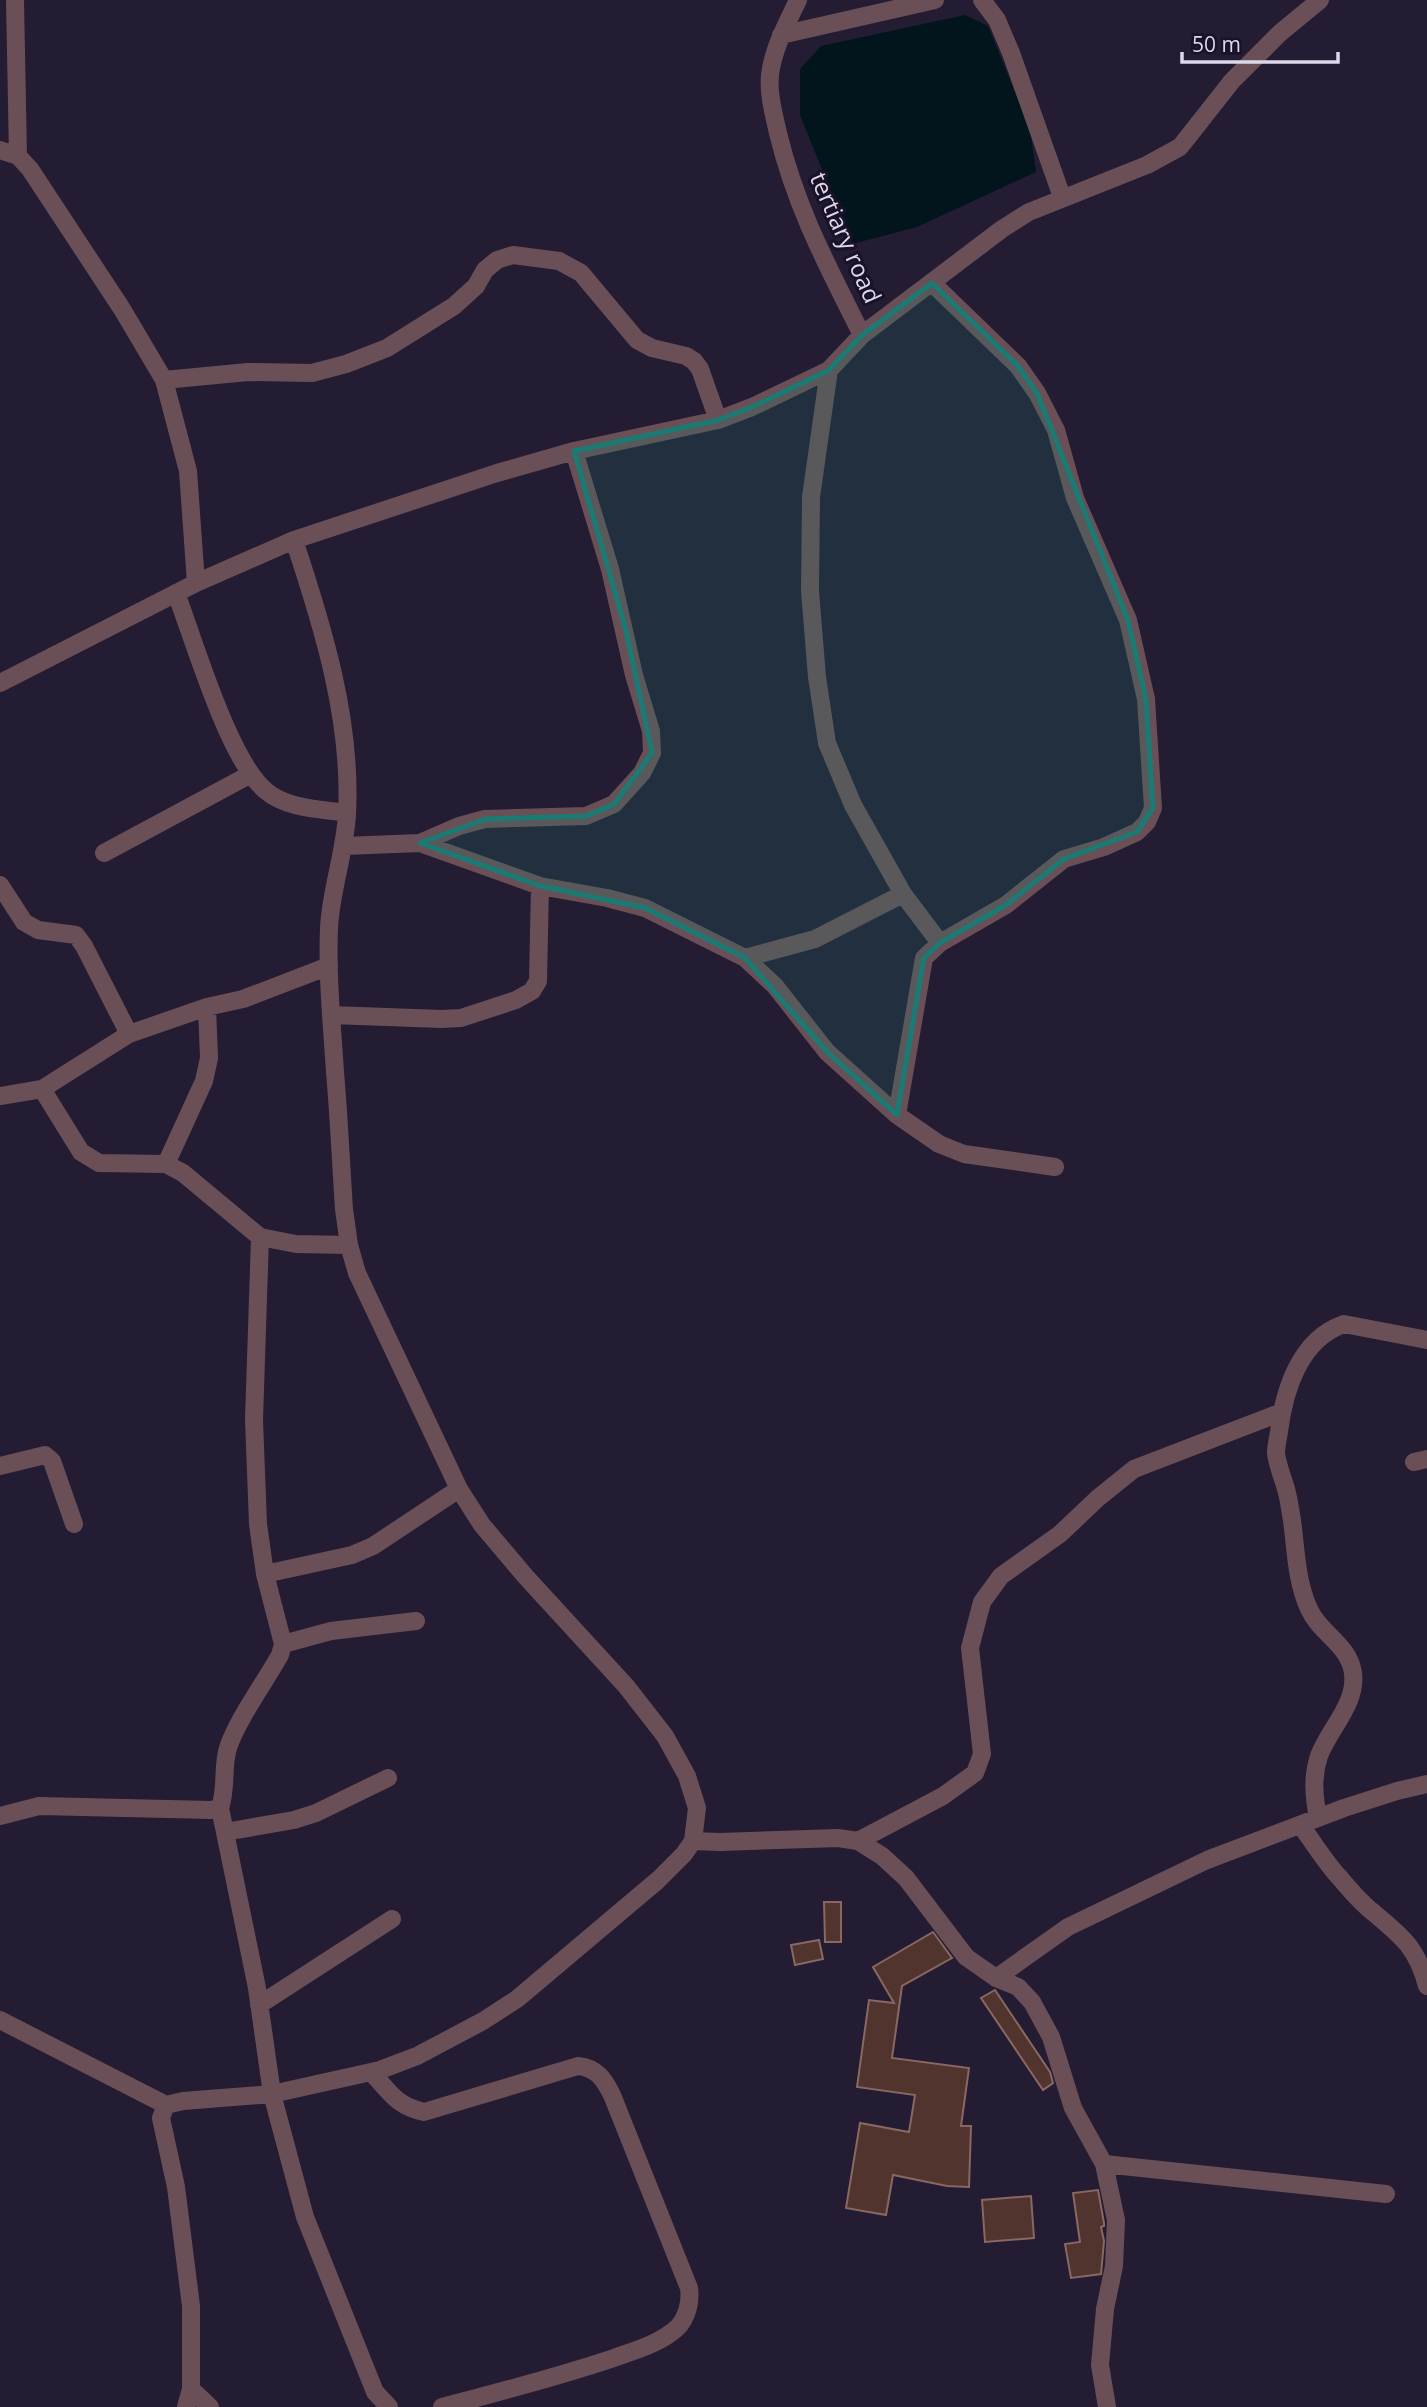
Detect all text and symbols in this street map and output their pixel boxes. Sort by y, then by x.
scale bar [1182,21,1338,65]
text: 50 m [1192,30,1241,58]
street label: tertiary road [803,167,890,308]

